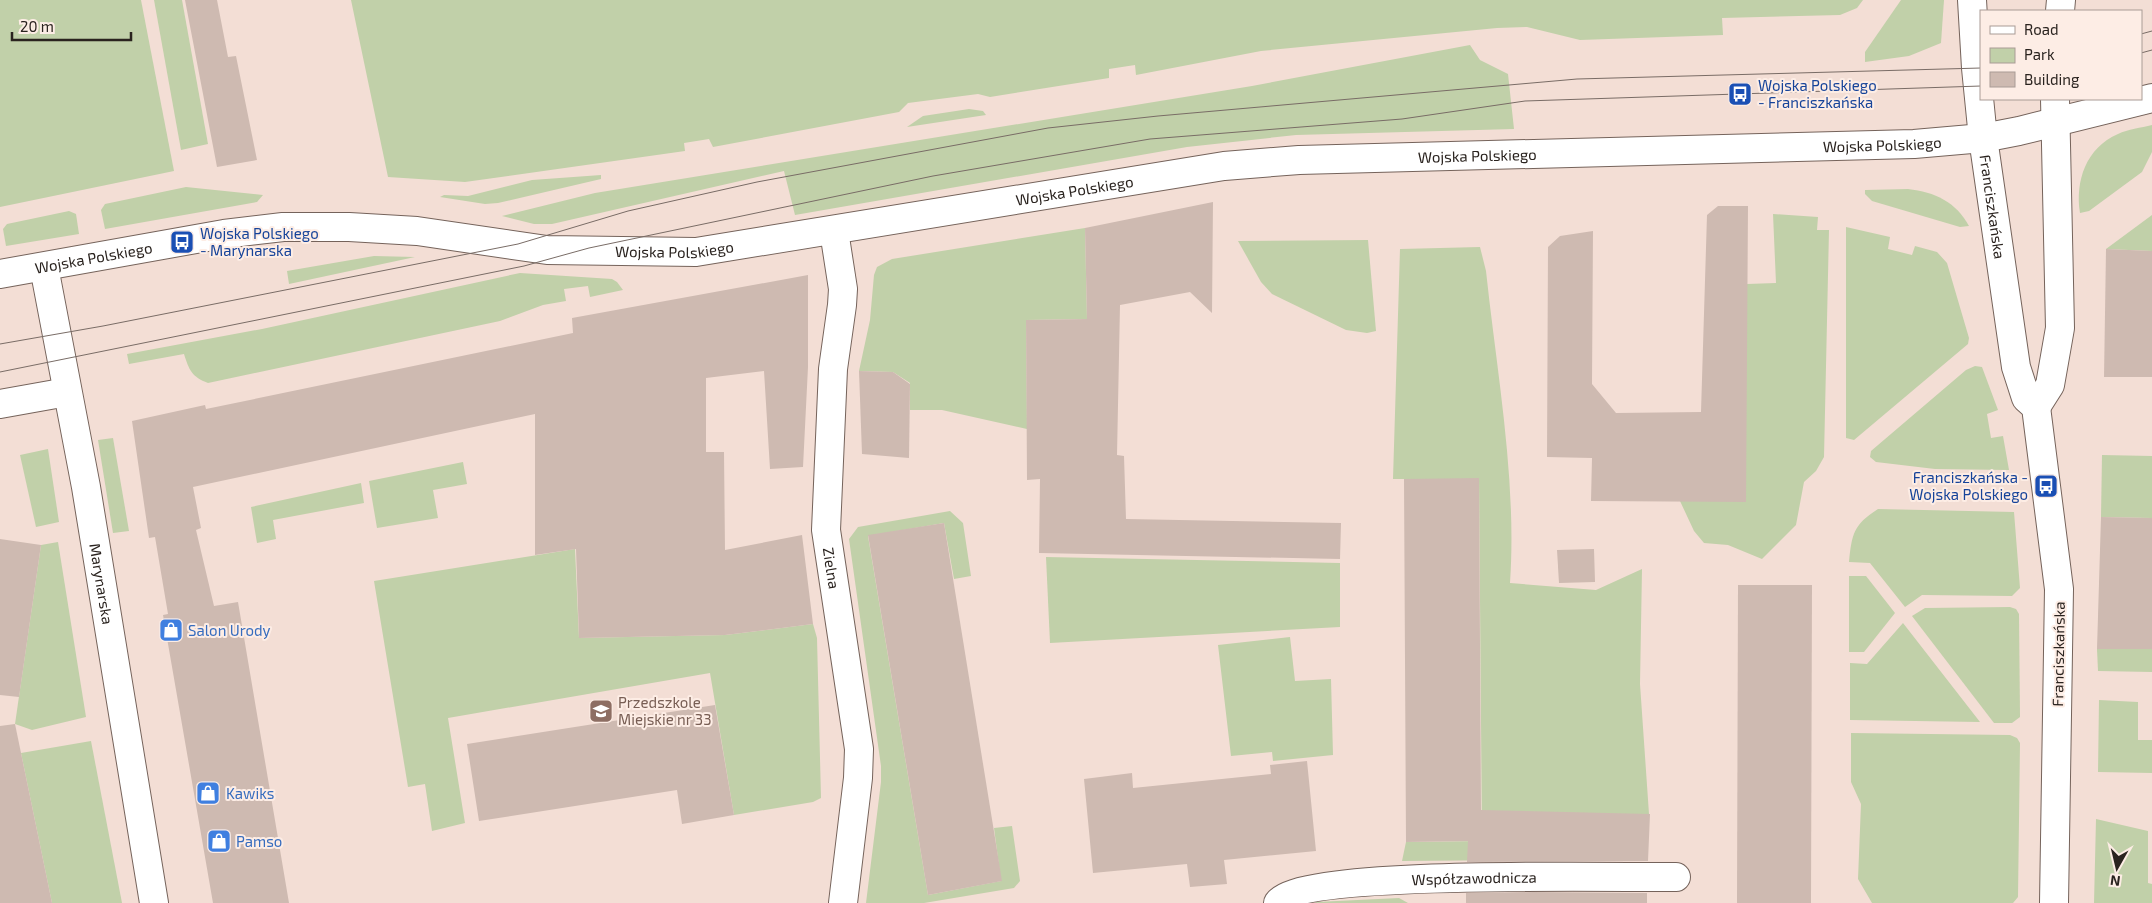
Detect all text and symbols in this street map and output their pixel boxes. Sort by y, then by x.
scale bar [12,10,131,42]
legend [1980,10,2142,100]
text: 20 m [20,17,54,35]
text: Road [2024,20,2059,38]
text: Park [2024,45,2055,63]
text: Building [2024,70,2080,88]
place label: Wojska Polskiego - Franciszkańska [1758,76,1877,111]
bus stop icon: Wojska Polskiego - Franciszkańska [1727,81,1753,107]
street label: Wojska Polskiego [1823,133,1942,156]
street label: Wojska Polskiego [1418,145,1537,166]
street label: Franciszkańska [1976,153,2009,260]
street label: Wojska Polskiego [1014,172,1135,209]
place label: Wojska Polskiego - Marynarska [200,224,319,259]
bus stop icon: Wojska Polskiego - Marynarska [169,229,195,255]
street label: Wojska Polskiego [615,237,735,261]
street label: Wojska Polskiego [33,238,154,277]
place label: Franciszkańska - Wojska Polskiego [1909,468,2028,504]
bus stop icon: Franciszkańska - Wojska Polskiego [2033,473,2059,499]
street label: Marynarska [86,542,117,626]
street label: Zielna [820,546,844,590]
street label: Franciszkańska [2048,601,2068,707]
shop icon: Salon Urody [158,617,184,643]
place label: Salon Urody [188,621,271,639]
place label: Przedszkole Miejskie nr 33 [618,693,712,729]
school or university icon: Przedszkole Miejskie nr 33 [588,698,614,724]
shop icon: Kawiks [195,780,221,806]
place label: Kawiks [226,784,274,802]
shop icon: Pamso [206,828,232,854]
place label: Pamso [236,832,282,850]
north arrow [2092,843,2142,893]
street label: Współzawodnicza [1411,868,1537,888]
text: N [2109,872,2121,890]

